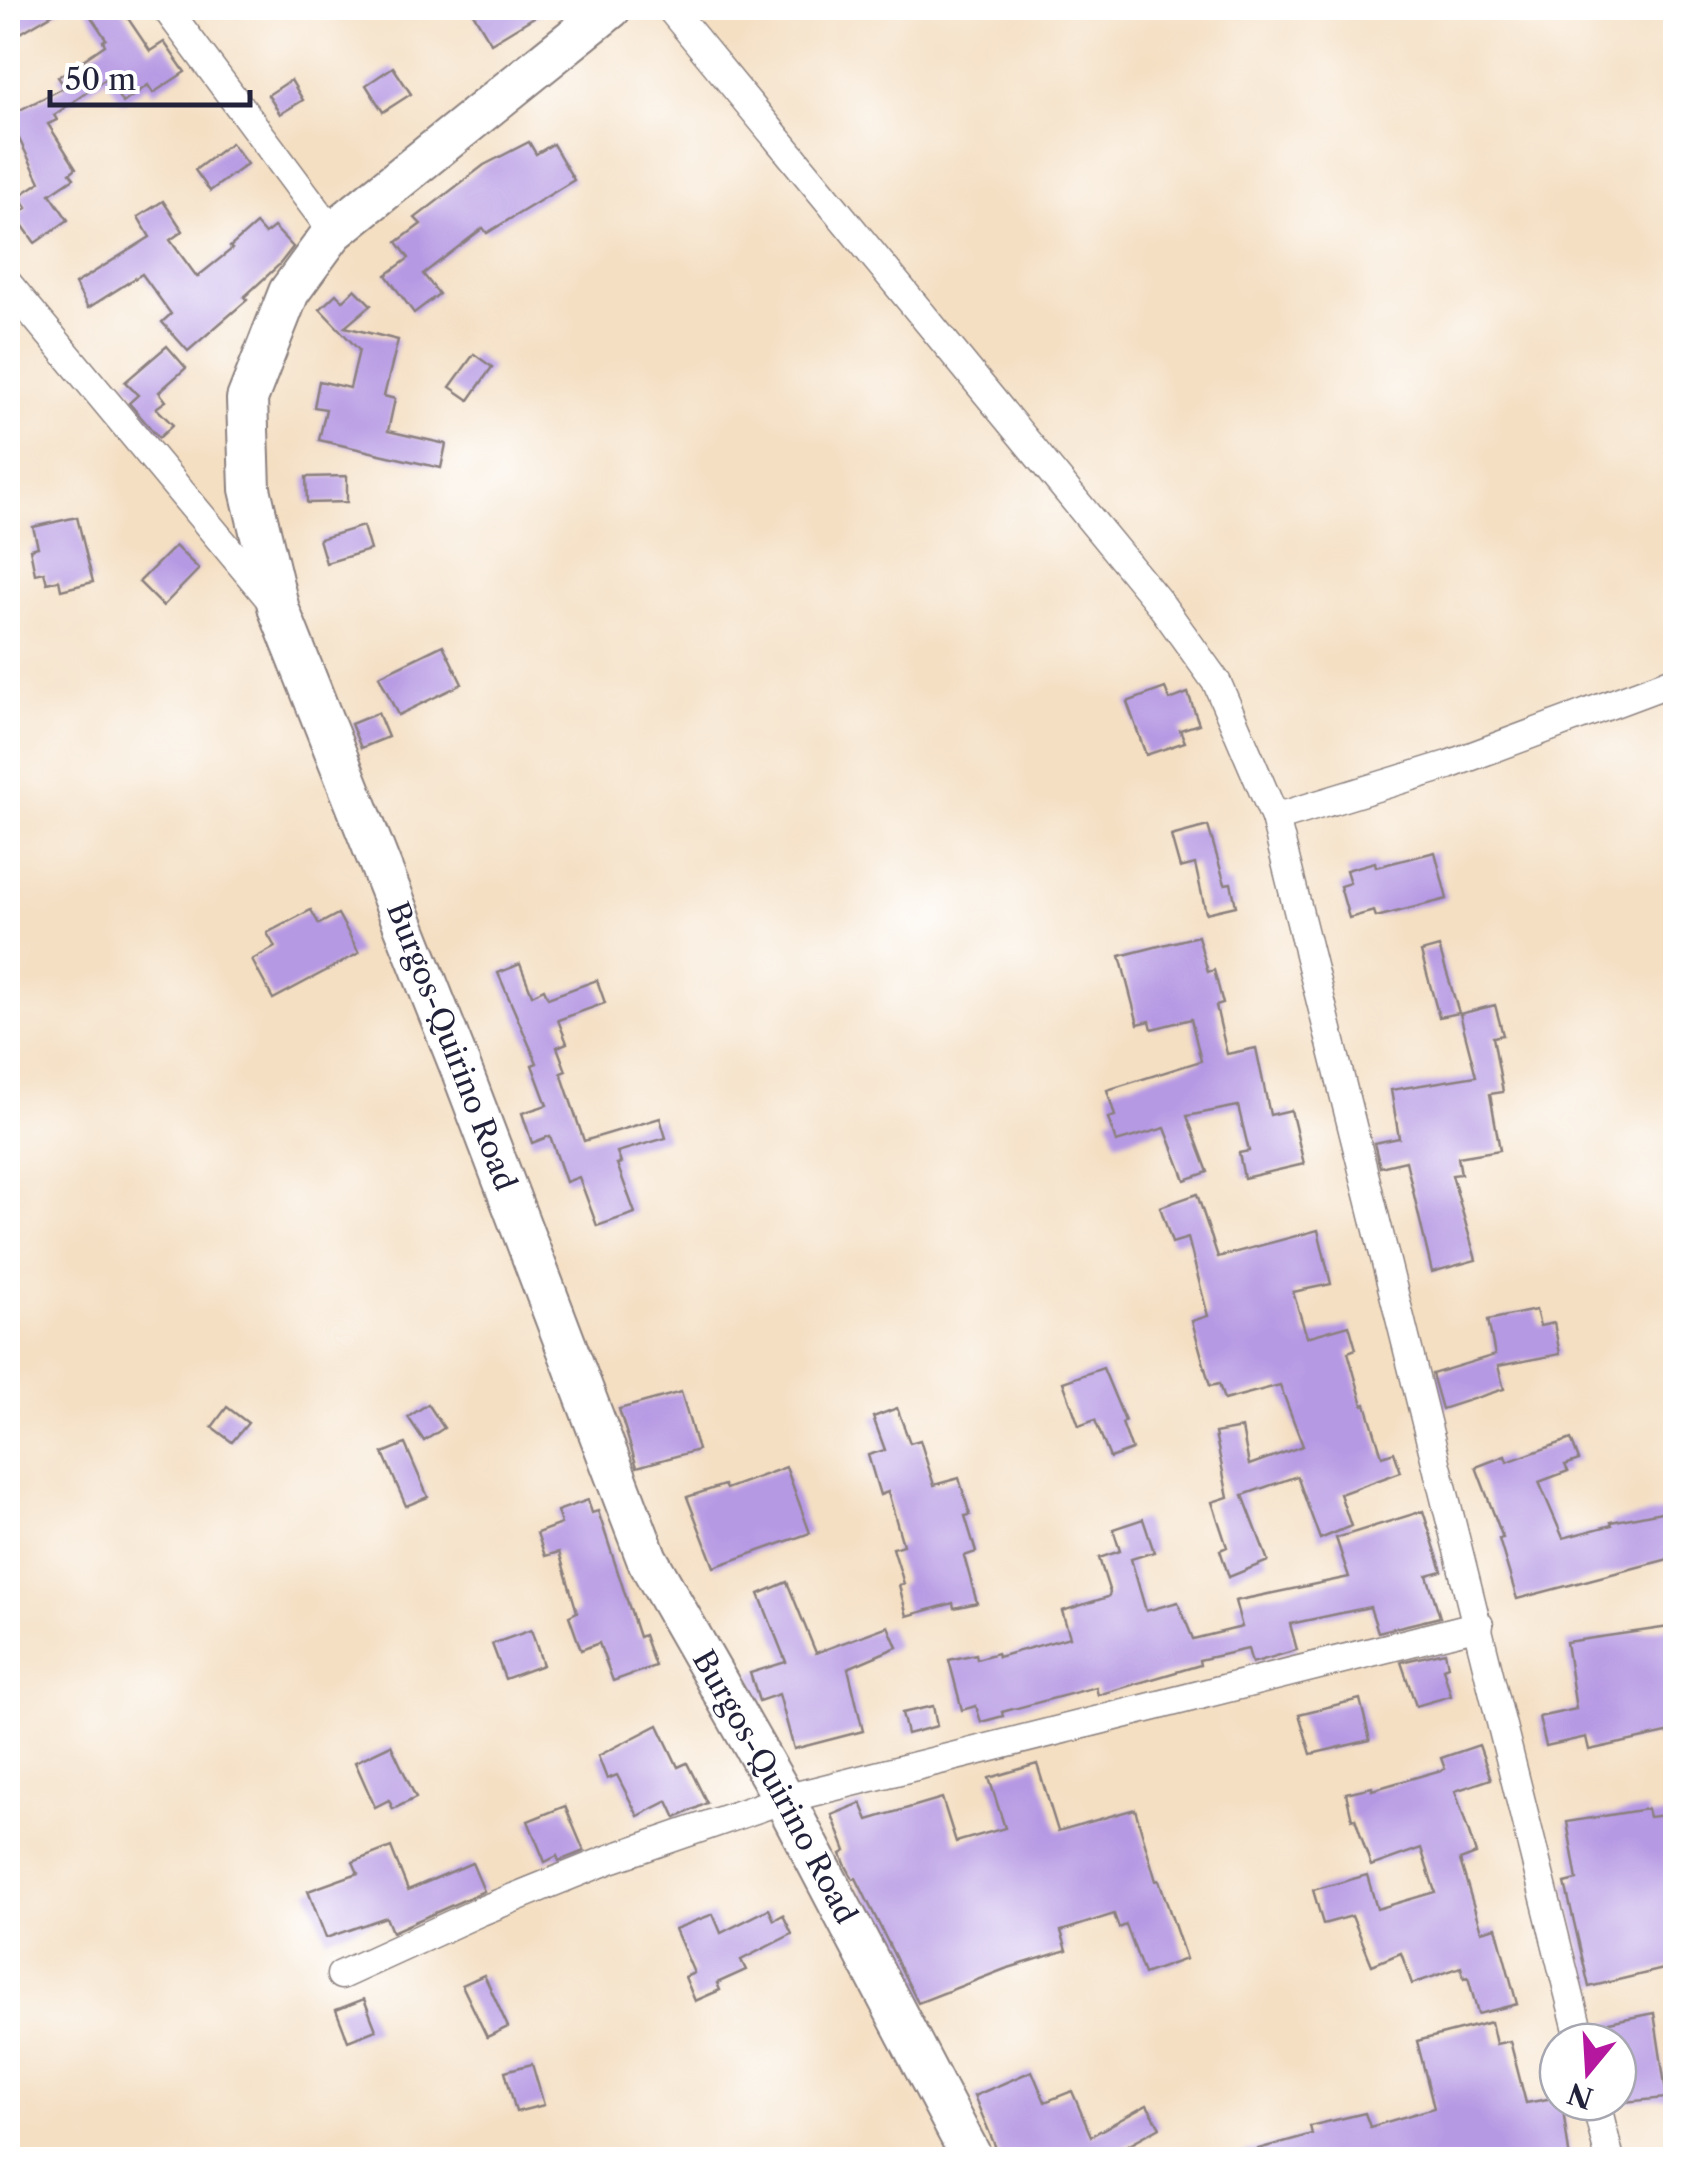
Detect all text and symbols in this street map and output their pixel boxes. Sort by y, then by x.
scale bar [50,45,250,107]
text: 50 m [65,61,136,98]
street label: Burgos-Quirino Road [379,897,524,1196]
street label: Burgos-Quirino Road [685,1643,865,1930]
north arrow [1538,2022,1638,2122]
text: N [1563,2076,1597,2116]

